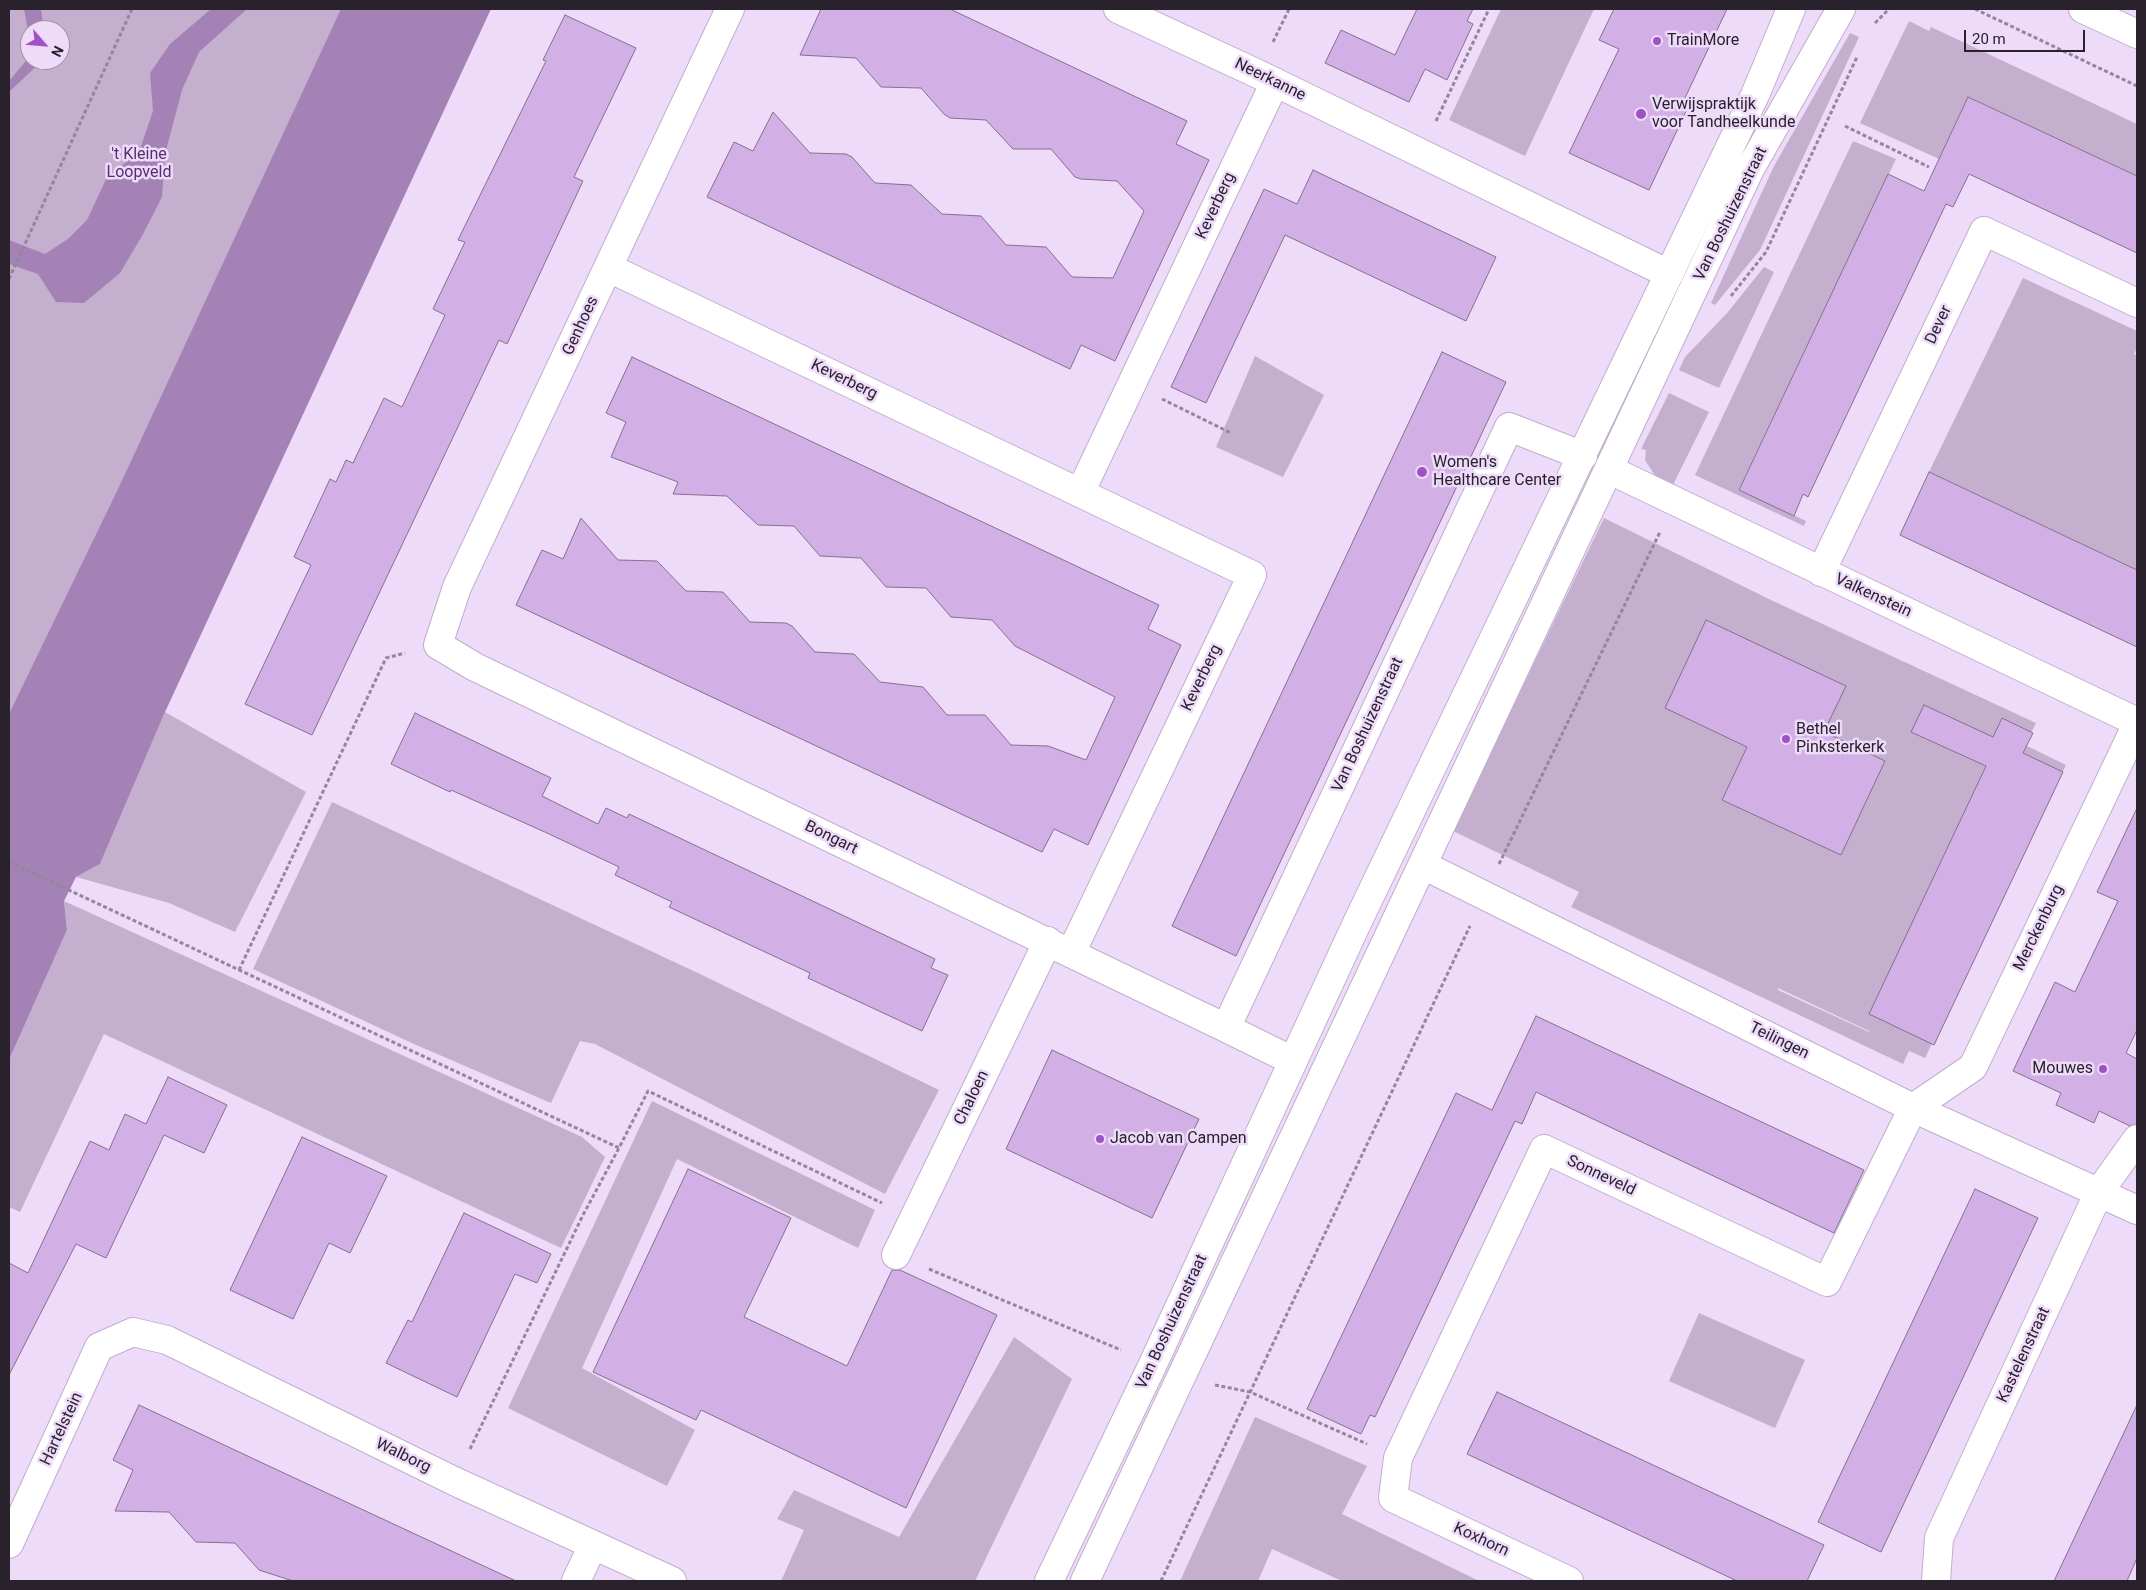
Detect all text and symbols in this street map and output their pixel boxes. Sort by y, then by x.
north arrow [20,20,70,70]
scale bar [1966,20,2087,52]
text: 20 m [1972,30,2006,48]
place label: TrainMore [1667,31,1739,51]
marker: TrainMore [1651,35,1663,47]
text: N [48,43,67,59]
street label: Neerkanne [1231,55,1309,105]
place label: Verwijspraktijk voor Tandheelkunde [1652,95,1795,133]
marker: Verwijspraktijk voor Tandheelkunde [1634,107,1648,121]
street label: Van Boshuizenstraat [1690,144,1772,284]
park label: 't Kleine Loopveld [107,145,171,183]
street label: Keverberg [1192,170,1240,242]
street label: Genhoes [559,293,603,359]
street label: Dever [1922,303,1956,347]
street label: Keverberg [808,356,880,404]
place label: Women's Healthcare Center [1433,453,1561,491]
marker: Women's Healthcare Center [1415,465,1429,479]
street label: Valkenstein [1832,570,1914,622]
street label: Keverberg [1178,642,1226,714]
street label: Van Boshuizenstraat [1328,655,1408,795]
place label: Bethel Pinksterkerk [1796,720,1884,758]
marker: Bethel Pinksterkerk [1780,733,1792,745]
street label: Bongart [801,817,861,859]
street label: Merckenburg [2010,882,2068,974]
street label: Teilingen [1746,1018,1812,1064]
place label: Mouwes [2032,1059,2093,1079]
marker: Mouwes [2097,1063,2109,1075]
street label: Chaloen [951,1068,993,1128]
place label: Jacob van Campen [1110,1129,1247,1149]
marker: Jacob van Campen [1094,1133,1106,1145]
street label: Sonneveld [1564,1152,1638,1200]
street label: Van Boshuizenstraat [1132,1252,1212,1392]
street label: Kastelenstraat [1993,1304,2055,1406]
street label: Hartelstein [37,1389,87,1469]
street label: Walborg [372,1434,434,1478]
street label: Koxhorn [1450,1519,1512,1561]

